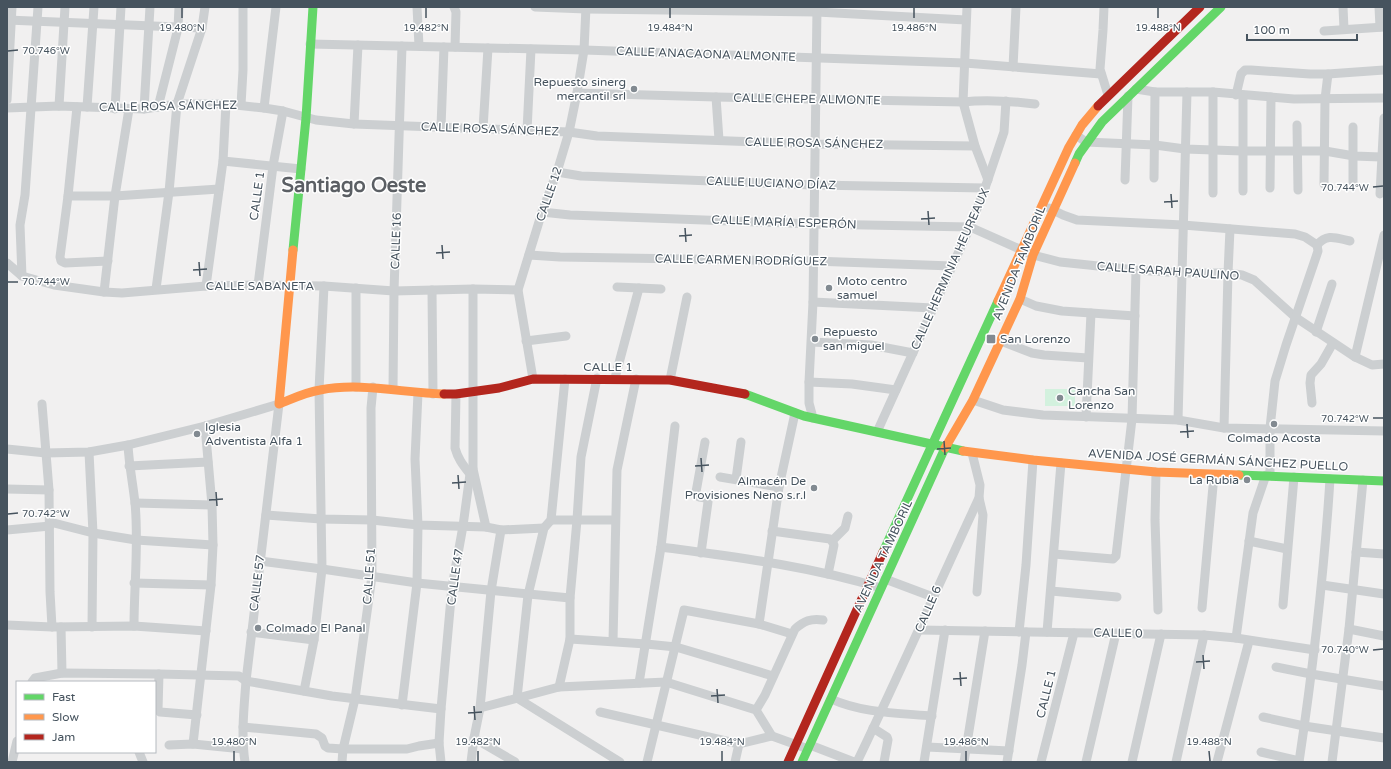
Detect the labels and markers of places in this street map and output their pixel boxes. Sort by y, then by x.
place label: Repuesto sinerg mercantil srl [534,75,626,103]
marker: Repuesto sinerg mercantil srl [629,84,639,94]
place label: Moto centro samuel [837,274,907,302]
marker: Moto centro samuel [824,283,834,293]
place label: Repuesto san miguel [823,325,885,353]
place label: San Lorenzo [1000,332,1071,346]
marker: San Lorenzo [985,333,997,345]
marker: Repuesto san miguel [810,334,820,344]
place label: Cancha San Lorenzo [1068,384,1135,412]
marker: Cancha San Lorenzo [1055,393,1065,403]
marker: Colmado Acosta [1269,419,1279,429]
place label: Iglesia Adventista Alfa 1 [205,420,303,448]
marker: Iglesia Adventista Alfa 1 [192,429,202,439]
place label: Colmado Acosta [1227,431,1321,445]
place label: La Rubia [1189,473,1239,487]
place label: Almacén De Provisiones Neno s.r.l [685,474,806,502]
marker: La Rubia [1242,475,1252,485]
marker: Almacén De Provisiones Neno s.r.l [809,483,819,493]
place label: Colmado El Panal [266,621,365,635]
marker: Colmado El Panal [253,623,263,633]

